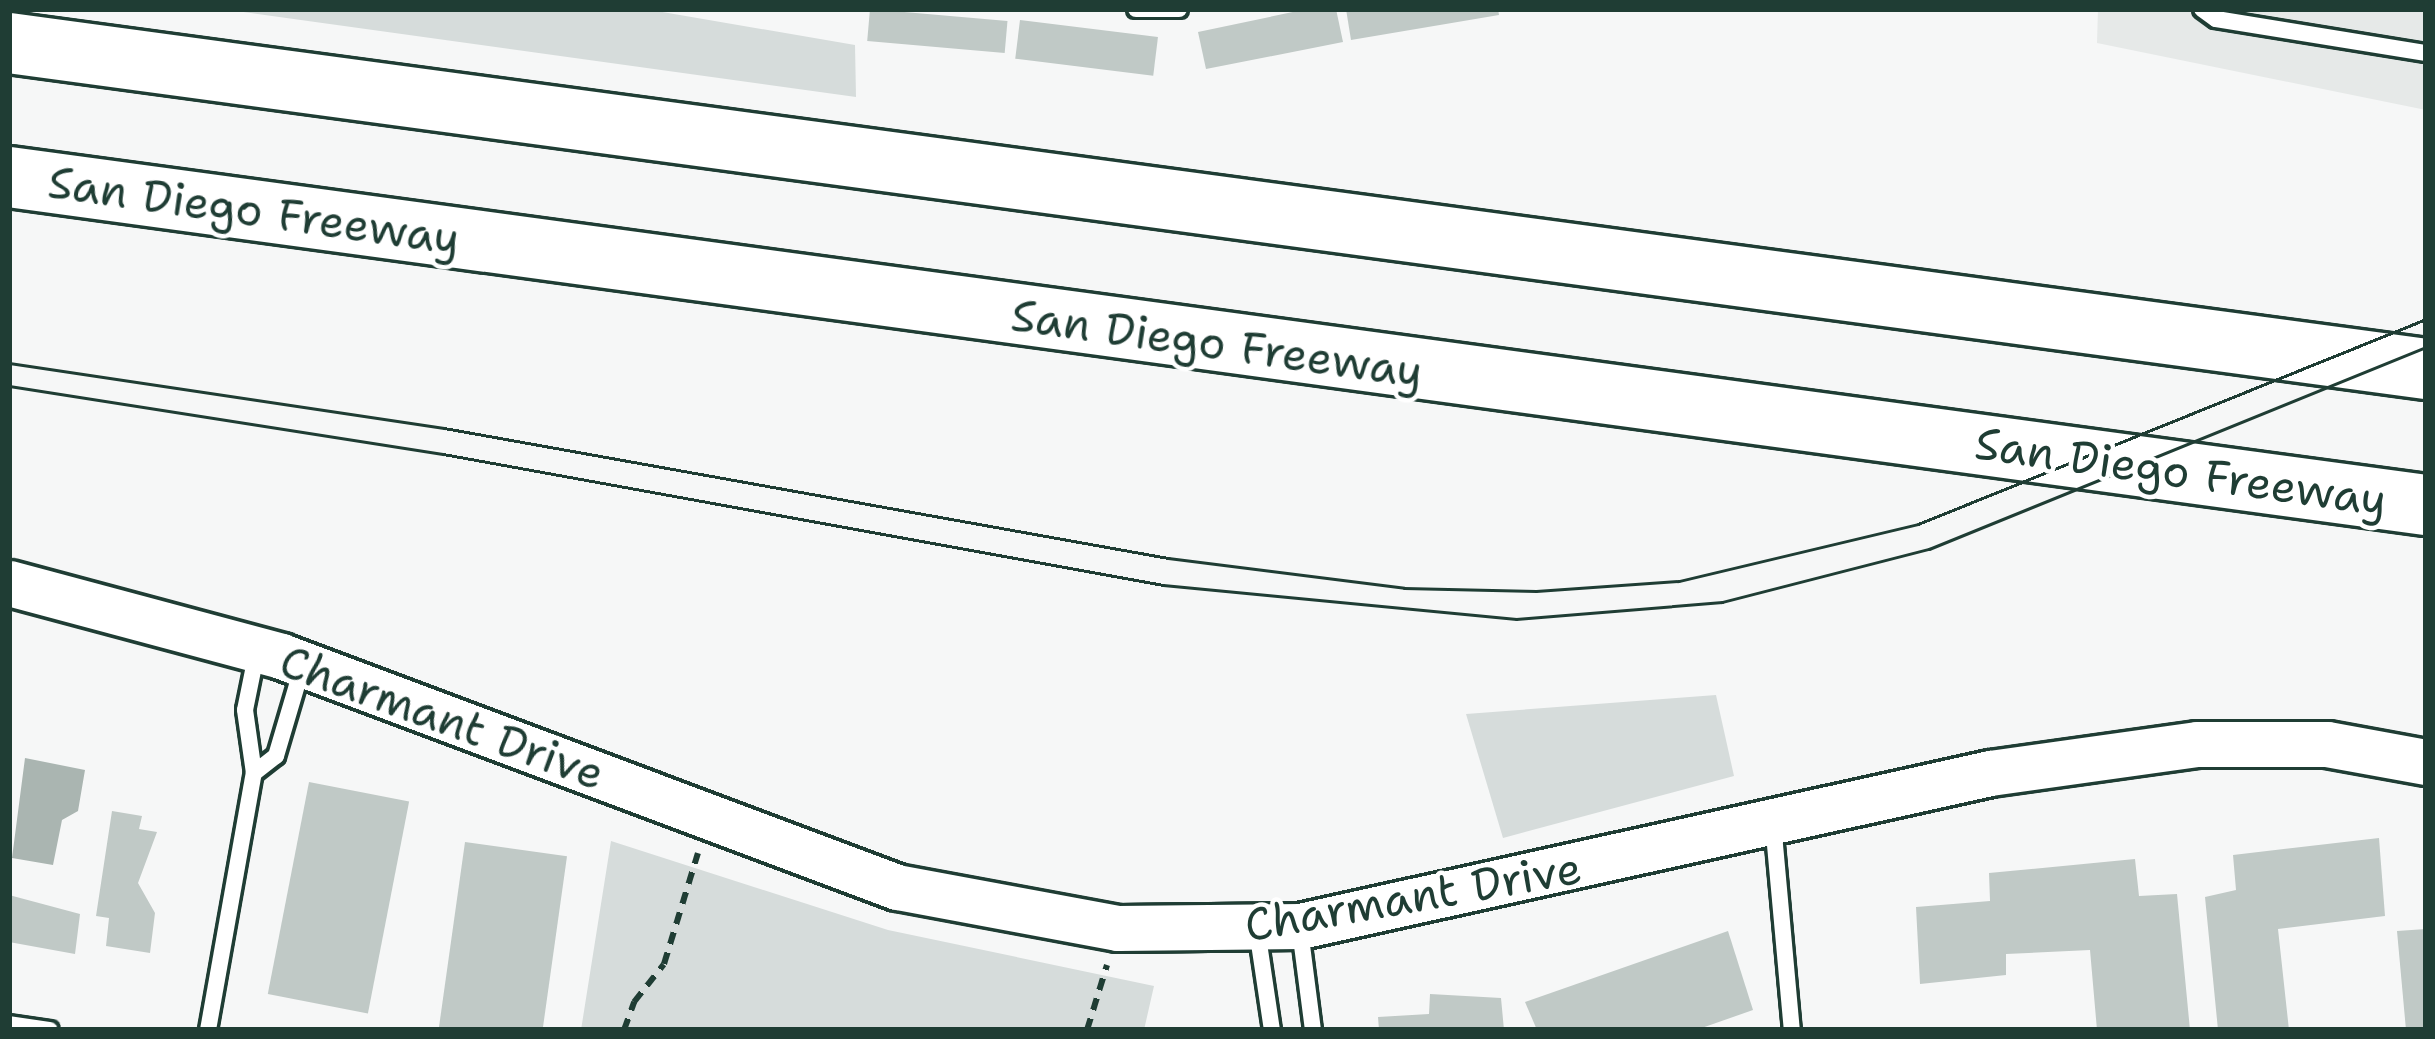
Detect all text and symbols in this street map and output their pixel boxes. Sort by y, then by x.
street label: San Diego Freeway [45,155,463,267]
street label: San Diego Freeway [1008,288,1426,400]
street label: San Diego Freeway [1972,416,2390,528]
street label: Charmant Drive [273,634,611,802]
street label: Charmant Drive [1240,841,1586,953]

